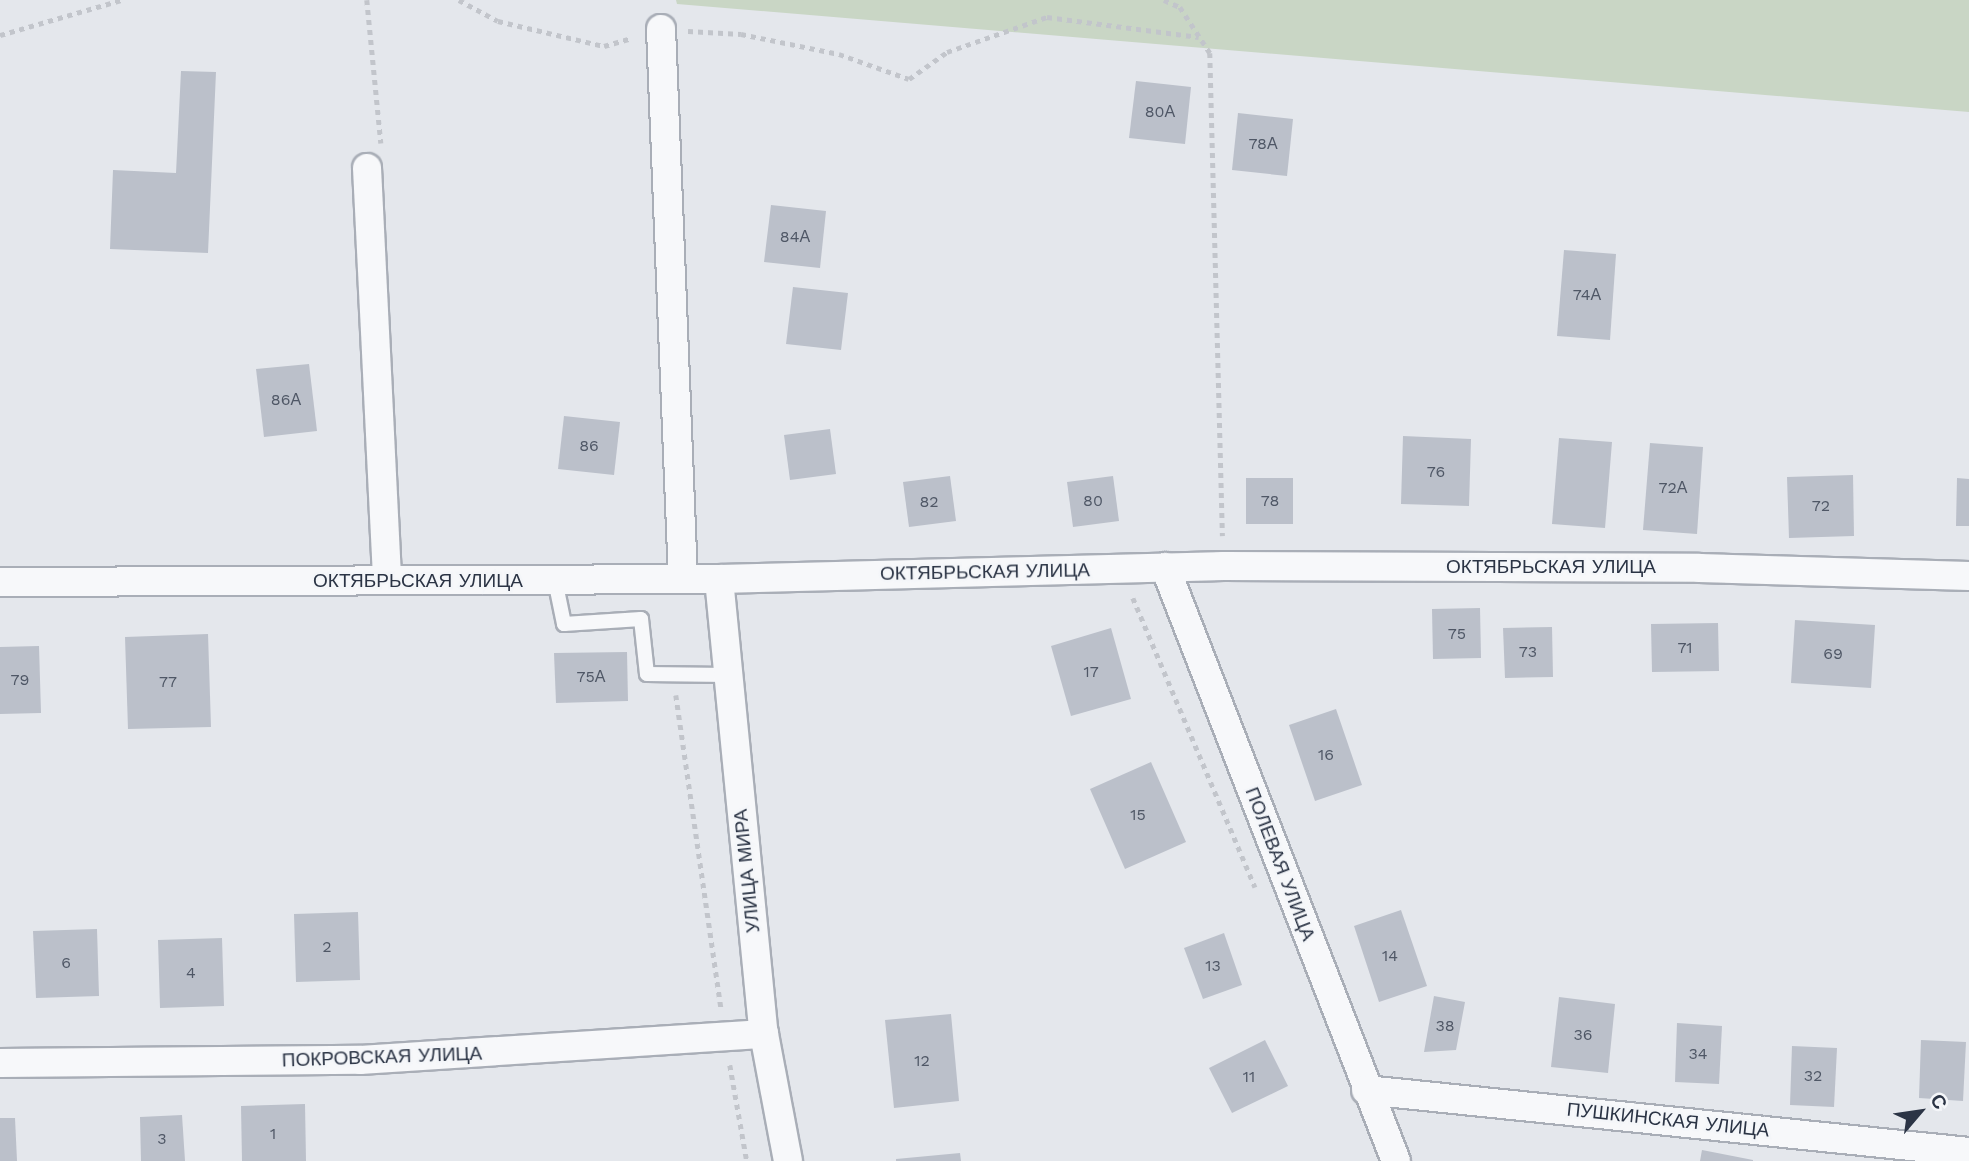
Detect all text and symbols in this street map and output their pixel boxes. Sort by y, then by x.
house number: 80А [1145,102,1175,122]
house number: 78А [1248,134,1278,154]
house number: 84А [780,227,810,247]
house number: 74А [1573,285,1601,305]
house number: 86А [271,390,301,410]
house number: 86 [579,436,599,456]
house number: 76 [1427,462,1445,482]
house number: 72А [1659,478,1687,498]
house number: 80 [1083,491,1103,511]
house number: 78 [1261,491,1279,511]
house number: 82 [919,492,939,512]
house number: 72 [1812,496,1830,516]
street label: ОКТЯБРЬСКАЯ УЛИЦА [1446,556,1656,578]
street label: ОКТЯБРЬСКАЯ УЛИЦА [880,559,1090,585]
street label: ОКТЯБРЬСКАЯ УЛИЦА [313,570,523,592]
house number: 75 [1448,624,1466,644]
house number: 71 [1677,638,1693,658]
house number: 73 [1519,642,1537,662]
house number: 69 [1823,644,1843,664]
house number: 17 [1083,662,1099,682]
house number: 75А [577,667,605,687]
house number: 79 [11,670,29,690]
house number: 77 [159,672,177,692]
house number: 16 [1318,745,1334,765]
street label: ПОЛЕВАЯ УЛИЦА [1240,784,1320,944]
house number: 15 [1130,805,1146,825]
street label: УЛИЦА МИРА [729,808,765,934]
house number: 2 [322,937,332,957]
house number: 14 [1382,946,1398,966]
house number: 6 [61,953,71,973]
house number: 13 [1205,956,1221,976]
house number: 4 [186,963,196,983]
house number: 38 [1435,1016,1455,1036]
house number: 36 [1573,1025,1593,1045]
street label: ПОКРОВСКАЯ УЛИЦА [281,1042,483,1072]
house number: 34 [1688,1044,1708,1064]
house number: 12 [914,1051,930,1071]
house number: 32 [1804,1066,1822,1086]
house number: 11 [1243,1067,1255,1087]
north arrow [1885,1077,1955,1147]
text: С [1925,1090,1952,1113]
street label: ПУШКИНСКАЯ УЛИЦА [1566,1098,1770,1142]
house number: 1 [270,1124,276,1144]
house number: 3 [157,1129,167,1149]

